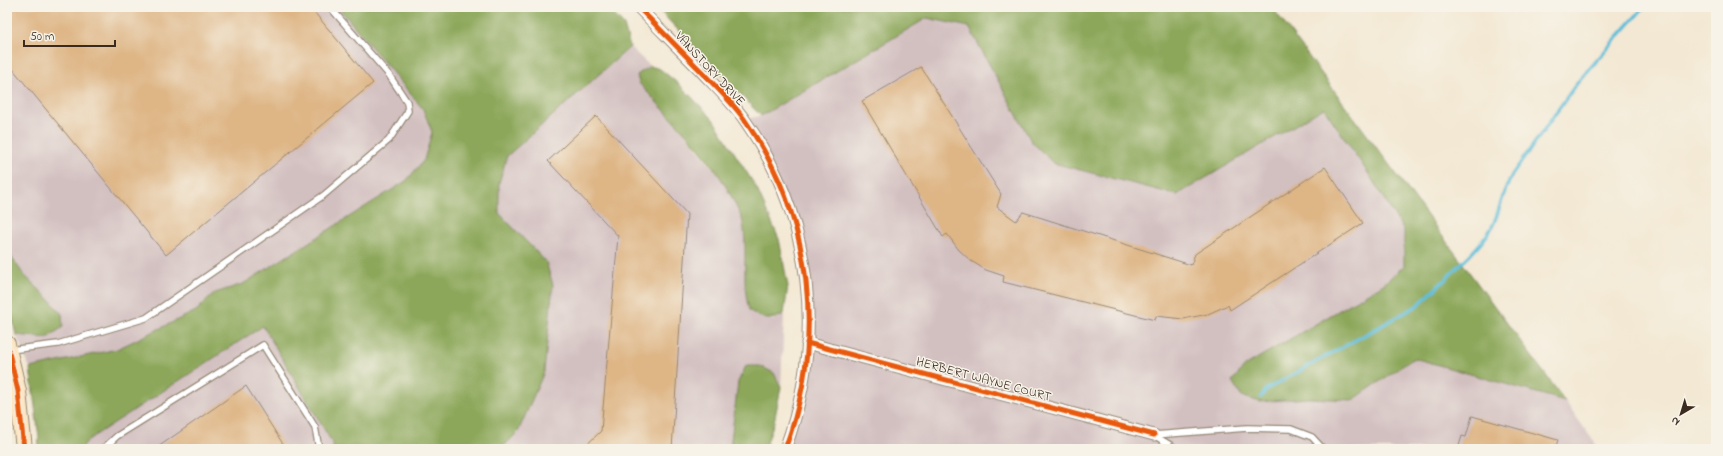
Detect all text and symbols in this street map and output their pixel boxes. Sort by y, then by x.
scale bar [24,22,115,48]
street label: VANSTORY DRIVE [670,27,750,111]
text: 50 m [30,28,54,46]
street label: HERBERT WAYNE COURT [914,352,1054,407]
north arrow [1661,394,1701,434]
text: N [1668,412,1683,430]

